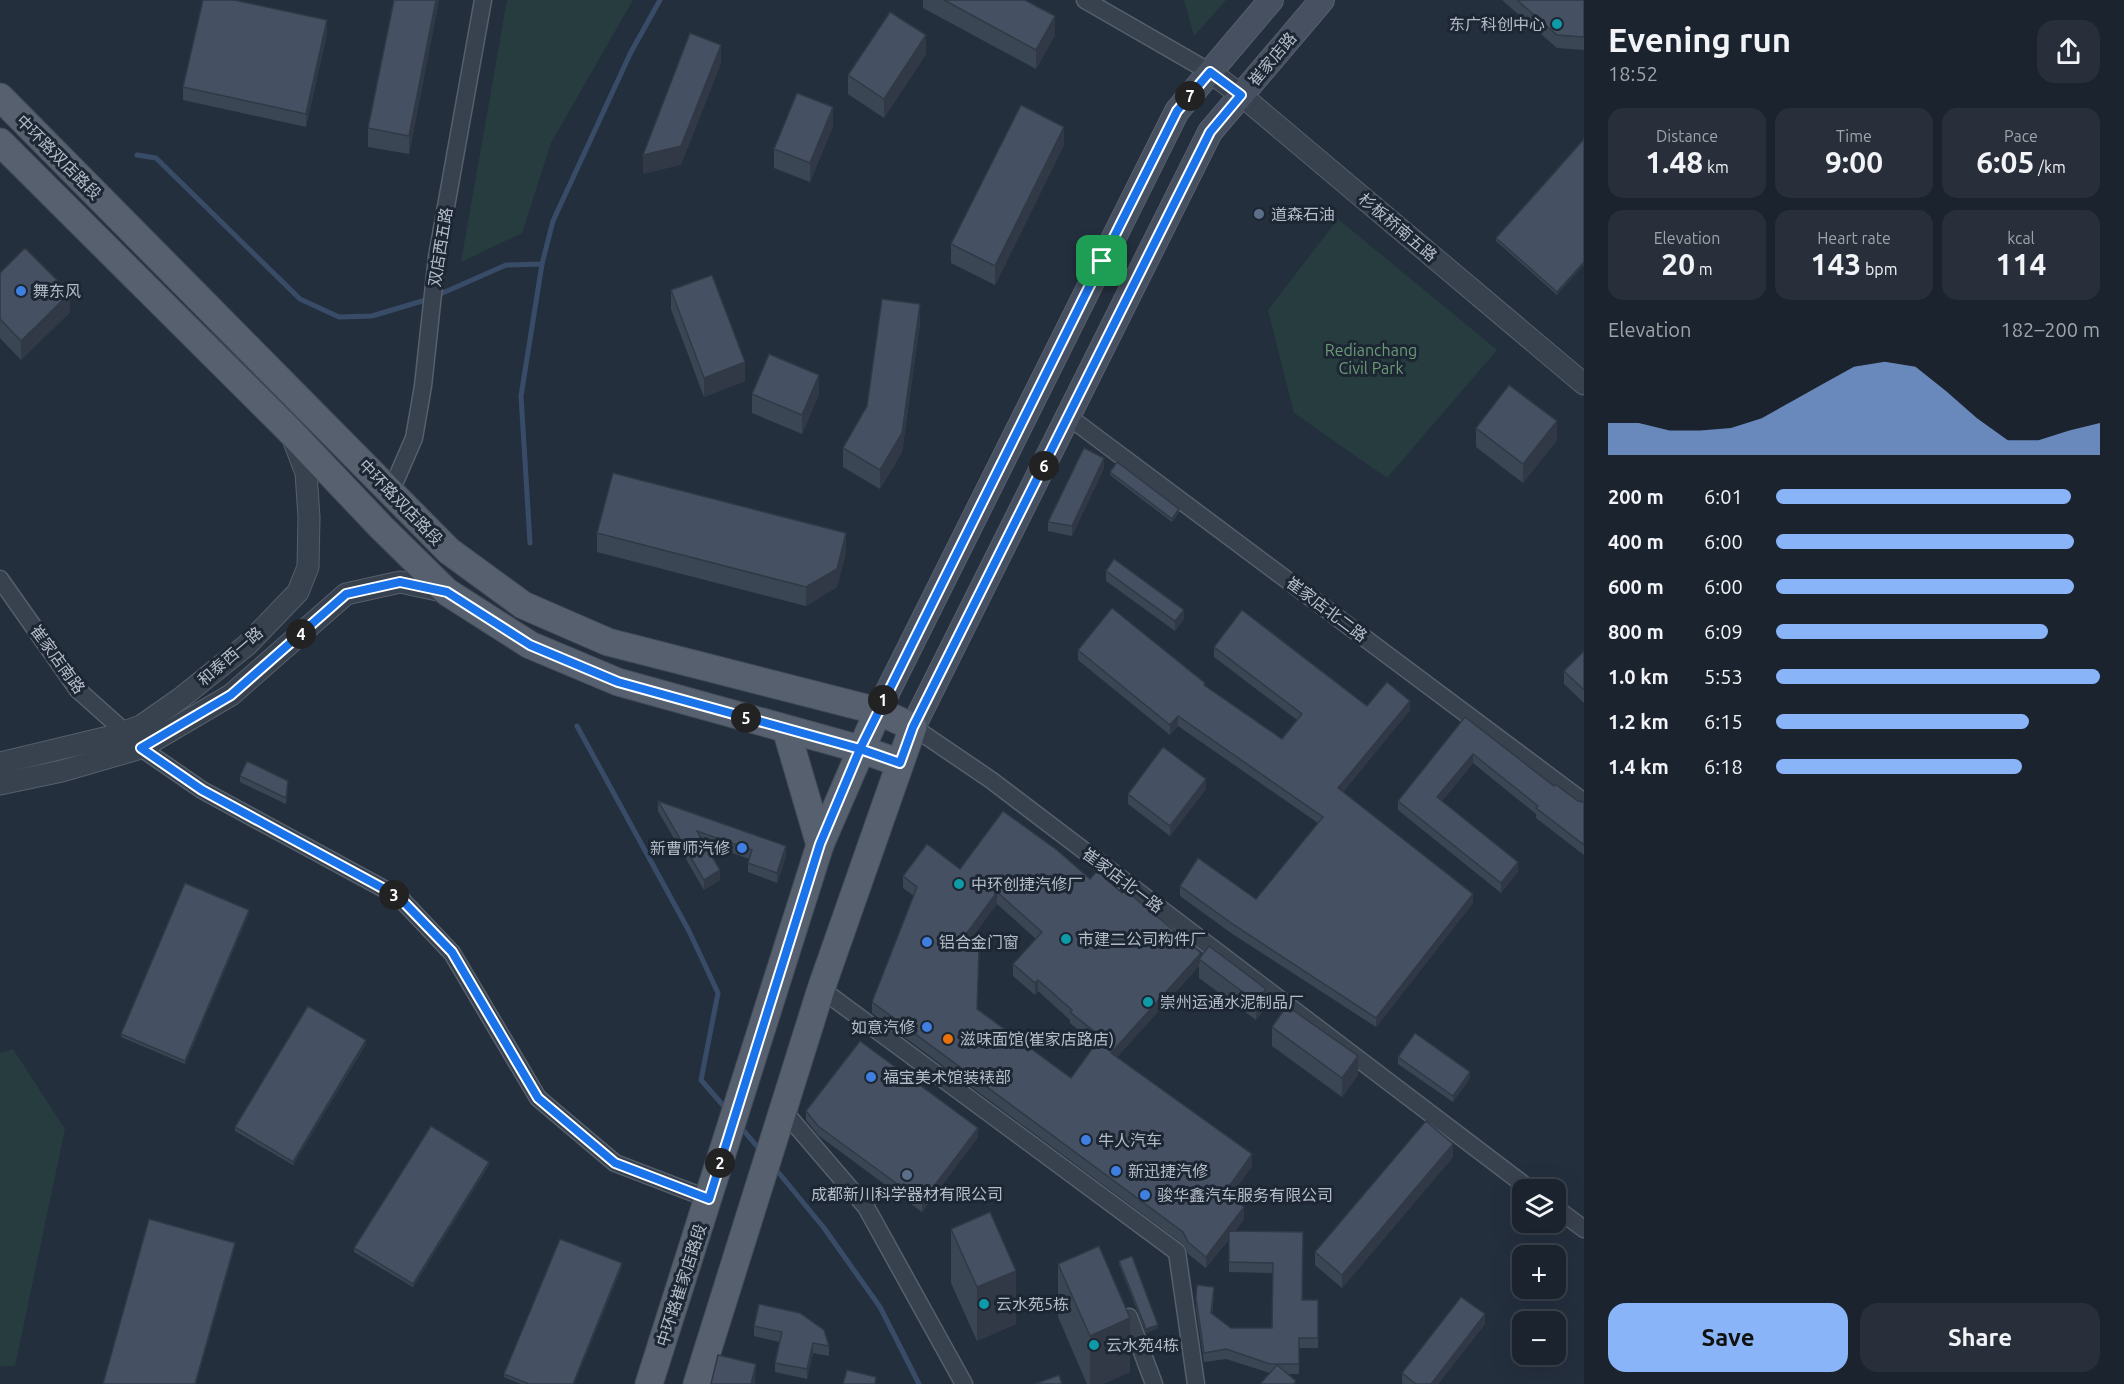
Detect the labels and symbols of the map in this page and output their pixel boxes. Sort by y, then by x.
place label: 东广科创中心 [1449,15,1545,33]
marker: 东广科创中心 [1550,17,1564,31]
street label: 崔家店路 [1245,29,1299,89]
pin: 7 [1175,81,1205,111]
street label: 中环路双店路段 [13,111,105,203]
street label: 杉板桥南五路 [1355,189,1441,265]
place label: 道森石油 [1271,205,1335,223]
street label: 双店西五路 [425,206,455,288]
marker: 道森石油 [1252,207,1266,221]
pin [1076,235,1127,286]
place label: 舞东风 [33,282,81,300]
marker: 舞东风 [14,284,28,298]
park label: Redianchang Civil Park [1325,341,1417,377]
pin: 6 [1029,451,1059,481]
street label: 中环路双店路段 [356,455,446,549]
street label: 崔家店北二路 [1283,573,1371,645]
pin: 4 [286,619,316,649]
street label: 崔家店南路 [27,621,89,697]
street label: 和泰西一路 [194,623,266,689]
pin: 1 [868,685,898,715]
pin: 5 [731,703,761,733]
place label: 新曹师汽修 [650,839,730,857]
marker: 新曹师汽修 [735,841,749,855]
street label: 崔家店北一路 [1079,844,1167,916]
place label: 中环创捷汽修厂 [971,875,1083,893]
marker: 中环创捷汽修厂 [952,877,966,891]
pin: 3 [379,880,409,910]
place label: 市建二公司构件厂 [1078,930,1206,948]
marker: 市建二公司构件厂 [1059,932,1073,946]
place label: 铝合金门窗 [939,933,1019,951]
marker: 铝合金门窗 [920,935,934,949]
place label: 崇州运通水泥制品厂 [1160,993,1304,1011]
marker: 崇州运通水泥制品厂 [1141,995,1155,1009]
place label: 如意汽修 [851,1018,915,1036]
marker: 如意汽修 [920,1020,934,1034]
place label: 滋味面馆(崔家店路店) [960,1030,1114,1049]
marker: 滋味面馆(崔家店路店) [941,1032,955,1046]
place label: 福宝美术馆装裱部 [883,1068,1011,1086]
marker: 福宝美术馆装裱部 [864,1070,878,1084]
place label: 牛人汽车 [1098,1131,1162,1149]
marker: 牛人汽车 [1079,1133,1093,1147]
pin: 2 [705,1148,735,1178]
place label: 新迅捷汽修 [1128,1162,1208,1180]
marker: 新迅捷汽修 [1109,1164,1123,1178]
marker: 成都新川科学器材有限公司 [900,1168,914,1182]
place label: 成都新川科学器材有限公司 [811,1185,1003,1203]
place label: 骏华鑫汽车服务有限公司 [1157,1186,1333,1204]
marker: 骏华鑫汽车服务有限公司 [1138,1188,1152,1202]
street label: 中环路崔家店路段 [653,1221,709,1349]
place label: 云水苑5栋 [996,1295,1069,1313]
marker: 云水苑5栋 [977,1297,991,1311]
place label: 云水苑4栋 [1106,1336,1179,1354]
marker: 云水苑4栋 [1087,1338,1101,1352]

